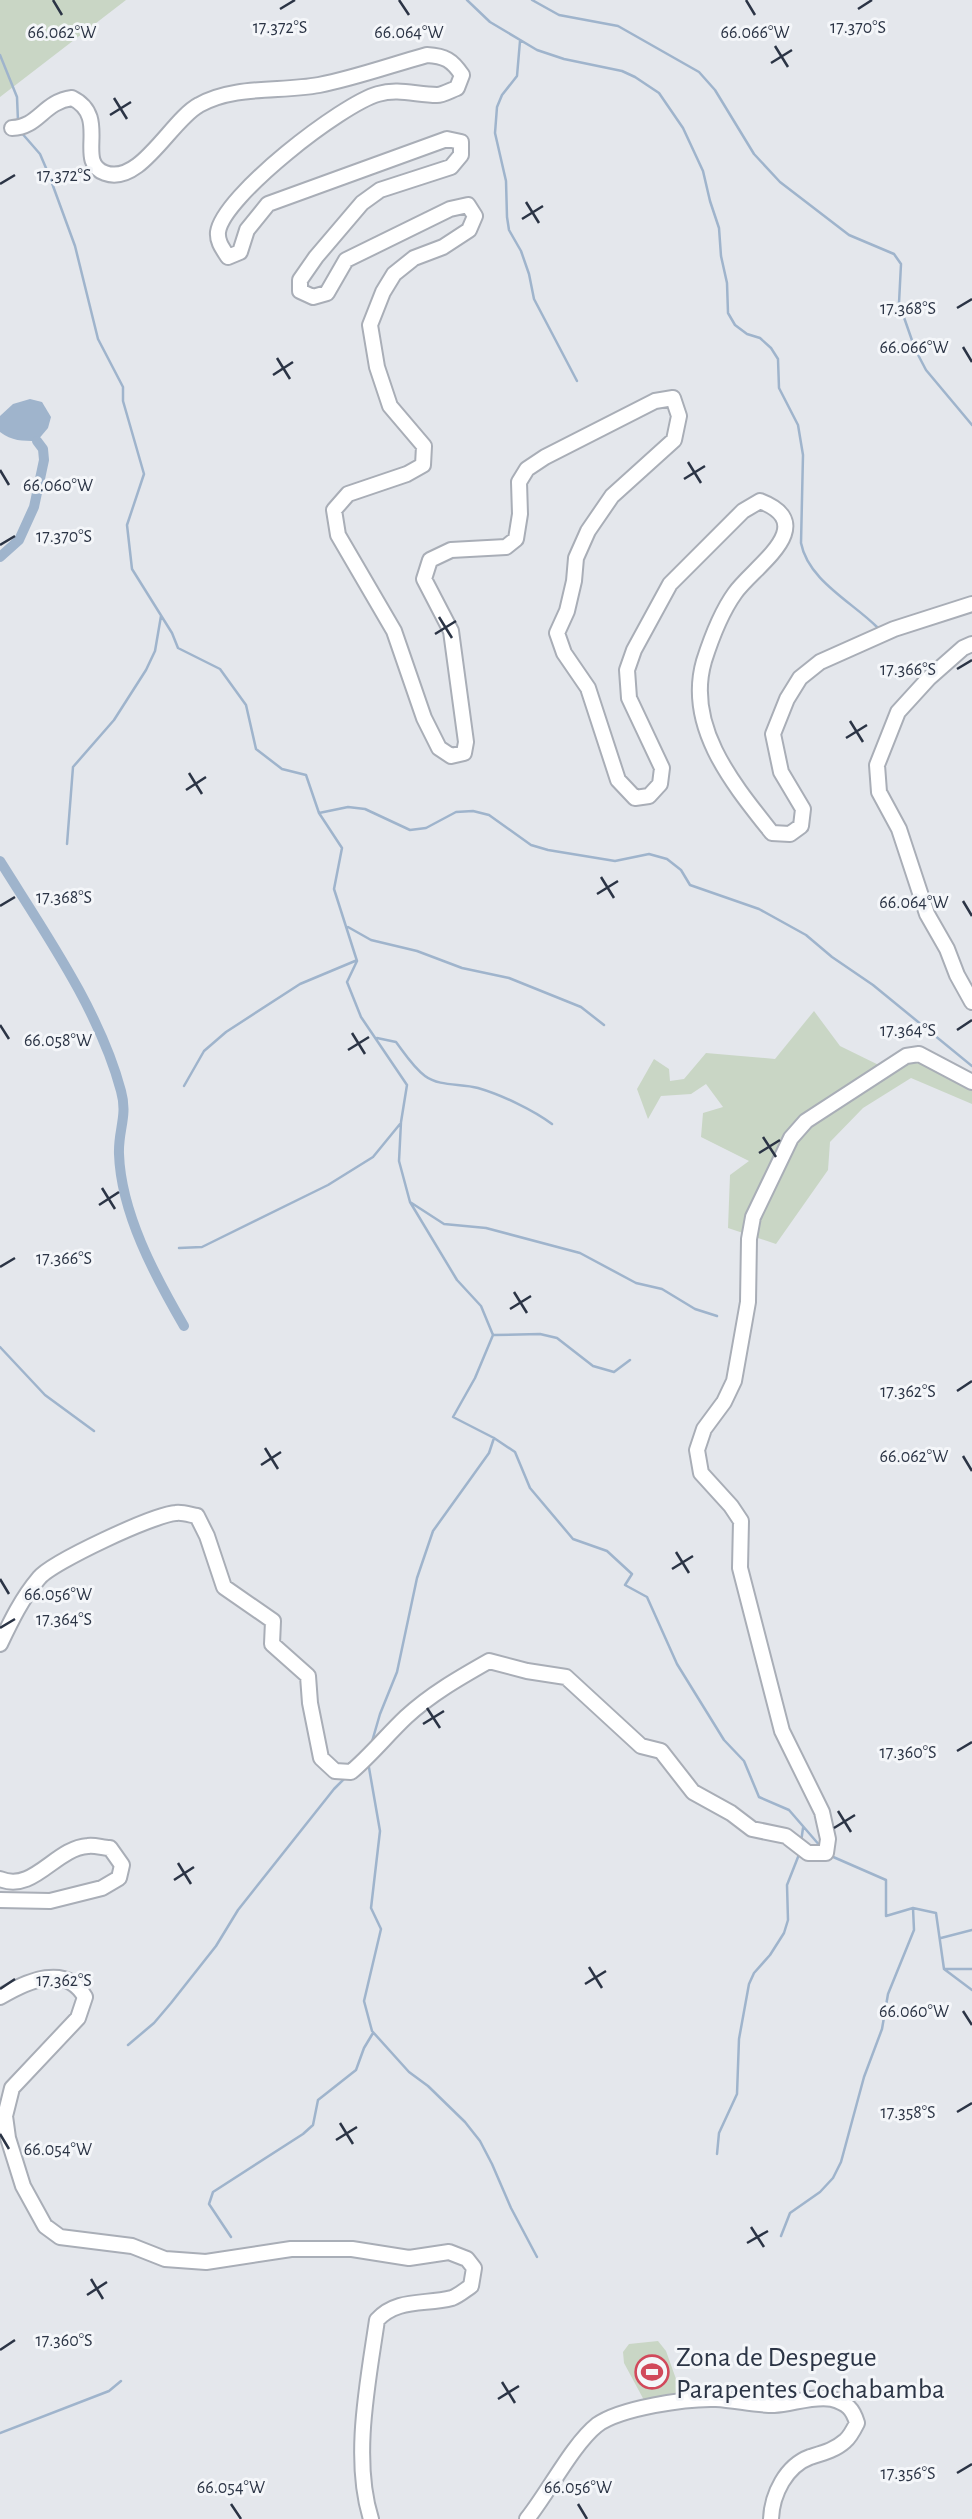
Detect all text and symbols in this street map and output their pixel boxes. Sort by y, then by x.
text: 17.372°S [253,19,307,37]
text: 17.370°S [830,19,886,37]
text: 66.062°W [28,24,96,42]
text: 66.064°W [374,24,444,42]
text: 66.066°W [720,24,790,42]
text: 17.372°S [37,167,91,185]
text: 17.368°S [880,300,936,318]
text: 66.066°W [879,339,949,357]
text: 66.060°W [23,477,93,495]
text: 17.370°S [36,528,92,546]
text: 17.366°S [880,661,936,679]
text: 17.368°S [36,889,92,907]
text: 66.064°W [879,894,949,912]
text: 17.364°S [880,1022,936,1040]
text: 66.058°W [24,1032,92,1050]
text: 17.366°S [36,1250,92,1268]
text: 17.362°S [880,1383,936,1401]
text: 66.062°W [880,1448,948,1466]
text: 66.056°W [24,1586,92,1604]
text: 17.364°S [36,1611,92,1629]
text: 17.360°S [880,1744,936,1762]
text: 17.362°S [36,1972,92,1990]
text: 66.060°W [879,2003,949,2021]
text: 17.358°S [880,2104,936,2122]
text: 66.054°W [24,2141,92,2159]
text: 17.360°S [36,2332,92,2350]
place label: Zona de Despegue Parapentes Cochabamba [676,2344,945,2404]
sports icon: Zona de Despegue Parapentes Cochabamba [633,2353,671,2391]
text: 17.356°S [881,2465,936,2483]
text: 66.054°W [197,2479,265,2497]
text: 66.056°W [544,2479,612,2497]

